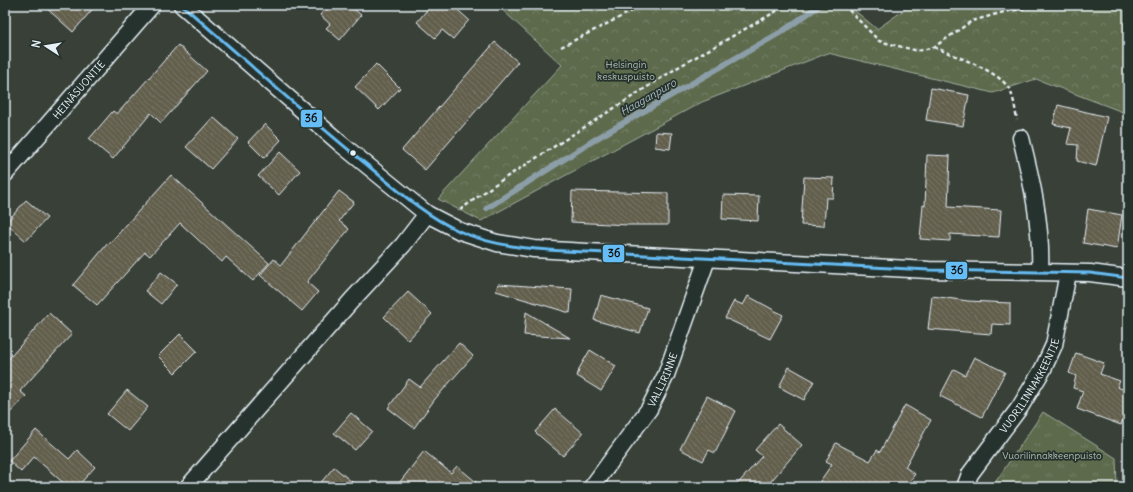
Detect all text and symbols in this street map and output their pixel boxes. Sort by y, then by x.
north arrow [26,26,66,66]
text: N [29,39,44,49]
street label: HEINÄSUONTIE [50,58,108,122]
park label: Helsingin keskuspuisto [597,58,655,83]
water label: Haaganpuro [617,75,679,119]
line badge: 36 [300,109,323,128]
text: 36 [305,111,317,125]
unlabelled marker [348,148,358,158]
line badge: 36 [602,244,625,263]
text: 36 [608,246,620,260]
line badge: 36 [945,261,968,280]
text: 36 [951,263,963,277]
street label: VUORILINNAKKEENTIE [997,337,1062,436]
street label: VALLIRINNE [645,351,680,409]
park label: Vuorilinnakkeenpuisto [1002,449,1102,462]

